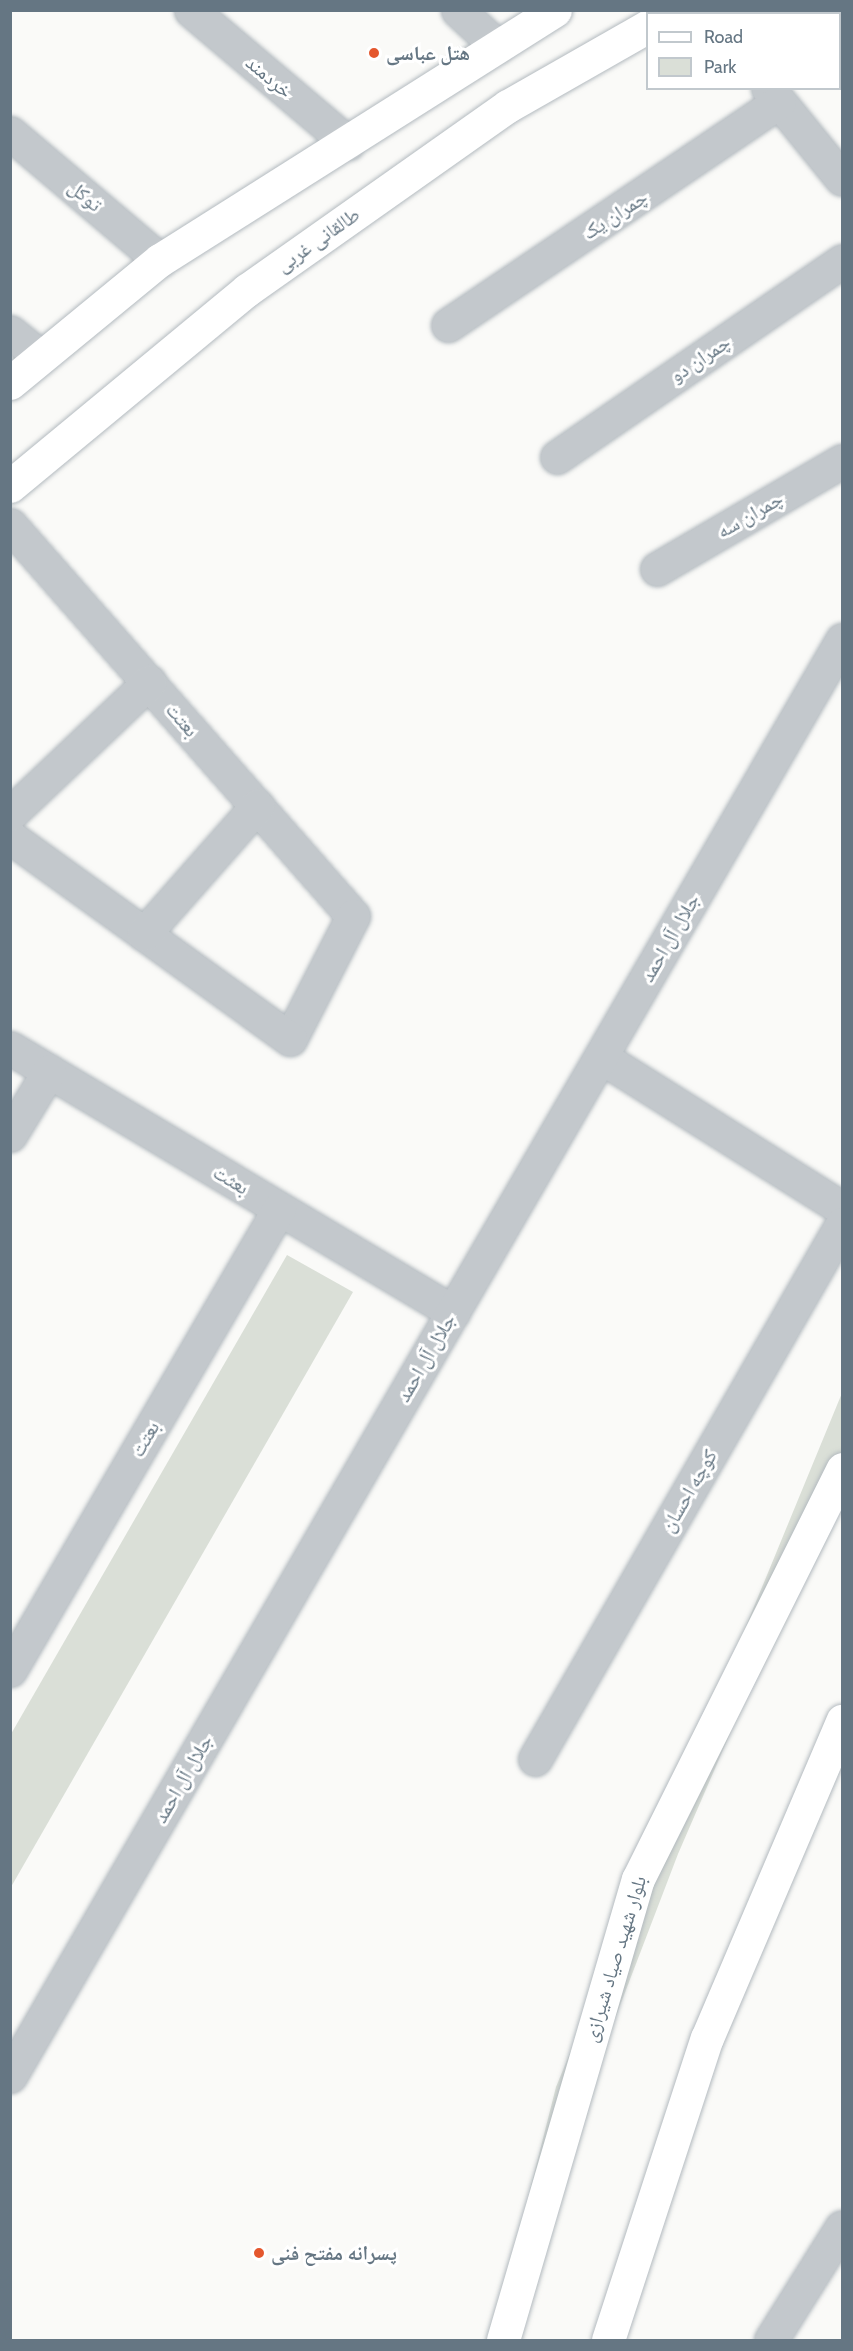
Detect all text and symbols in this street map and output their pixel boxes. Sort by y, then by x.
legend [646,12,841,90]
text: Road [704,26,743,48]
place label: هتل عباسی [386,41,470,65]
marker: هتل عباسی [367,46,381,60]
street label: خردمند [241,51,297,103]
text: Park [704,56,736,78]
street label: توکل [63,175,107,217]
street label: چمران یک [578,185,652,245]
street label: طالقانی غربی [272,203,364,277]
street label: چمران دو [665,330,735,388]
street label: چمران سه [713,487,787,543]
street label: بعتت [161,698,203,742]
street label: جلال آل احمد [635,890,705,986]
street label: بعثت [209,1160,253,1200]
street label: جلال آل احمد [391,1310,461,1406]
street label: بعتت [125,1417,165,1461]
street label: کوچه احسان [656,1445,722,1537]
street label: جلال آل احمد [148,1731,218,1827]
street label: بلوار شهید صیاد شیرازی [578,1873,652,2045]
place label: پسرانه مفتح فنی [271,2241,397,2265]
marker: پسرانه مفتح فنی [252,2246,266,2260]

